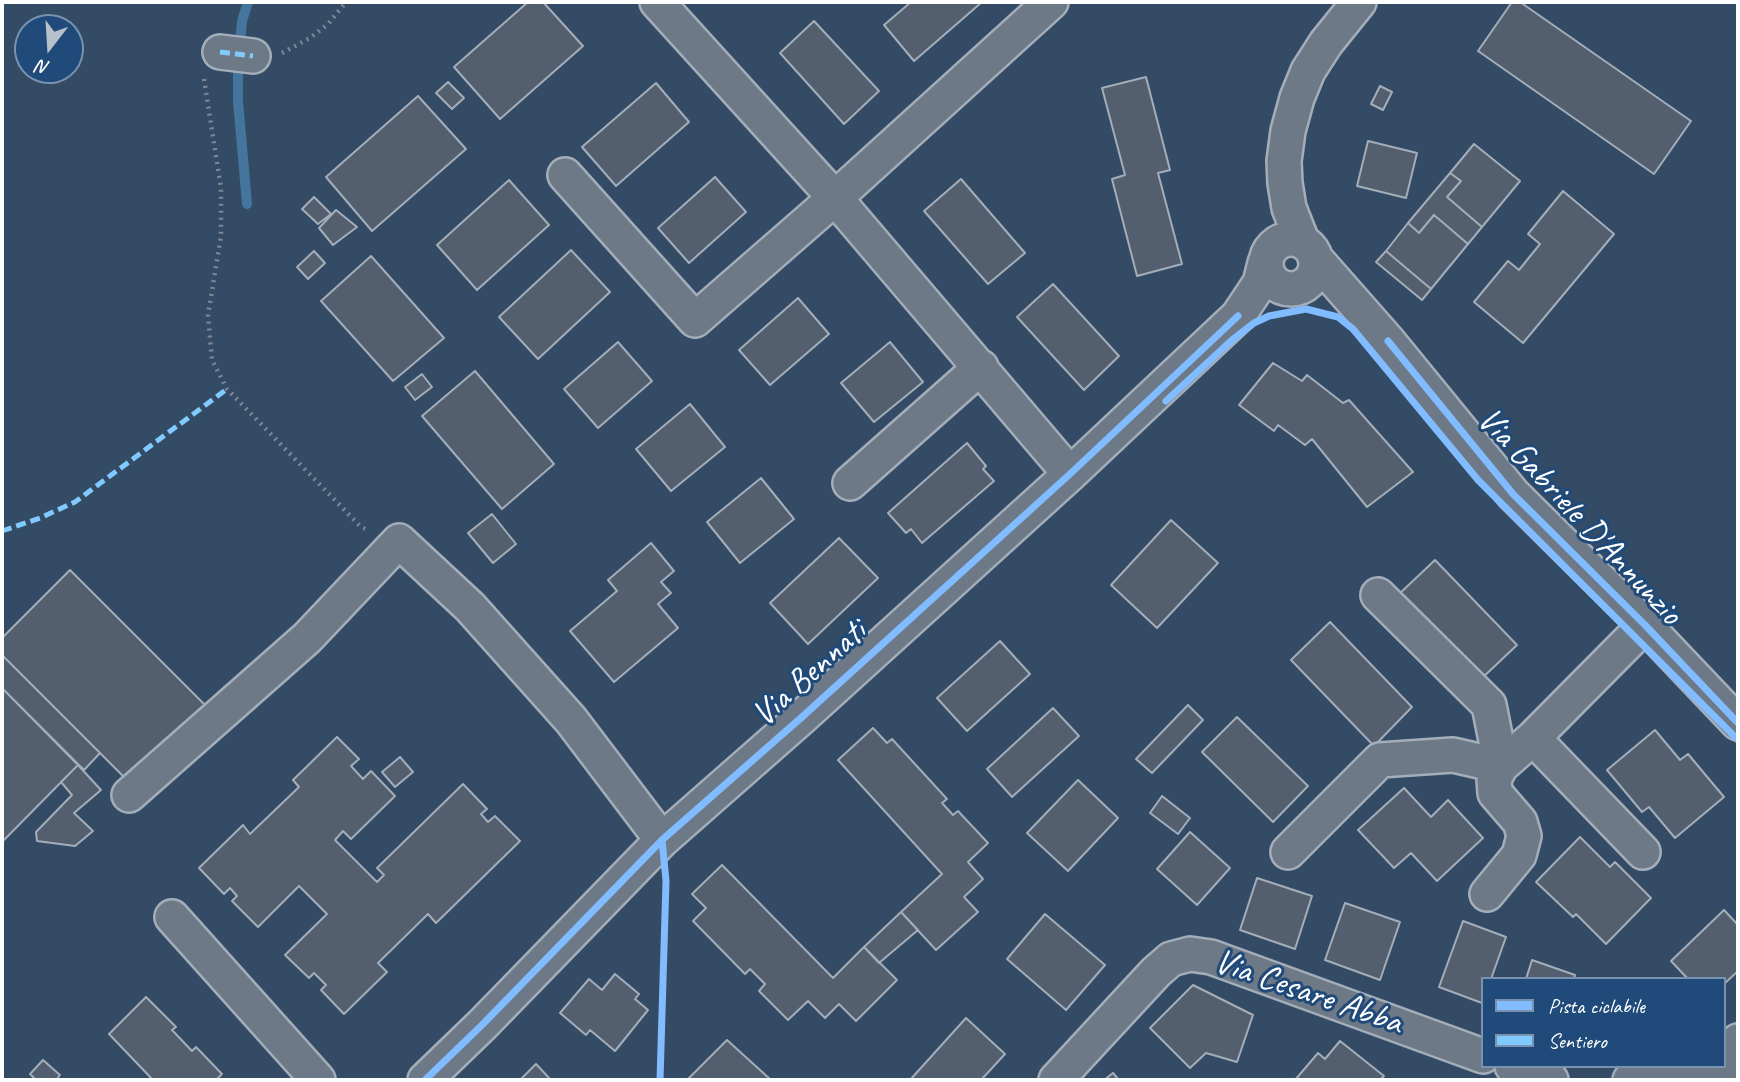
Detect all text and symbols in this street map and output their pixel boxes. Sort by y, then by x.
north arrow [14,14,84,84]
text: N [34,54,53,80]
street label: Via Gabriele D'Annunzio [1468,400,1690,634]
street label: Via Bennati [744,612,876,736]
street label: Via Cesare Abba [1209,941,1407,1045]
legend [1481,977,1726,1068]
text: Pista ciclabile [1548,993,1645,1019]
text: Sentiero [1548,1028,1607,1054]

